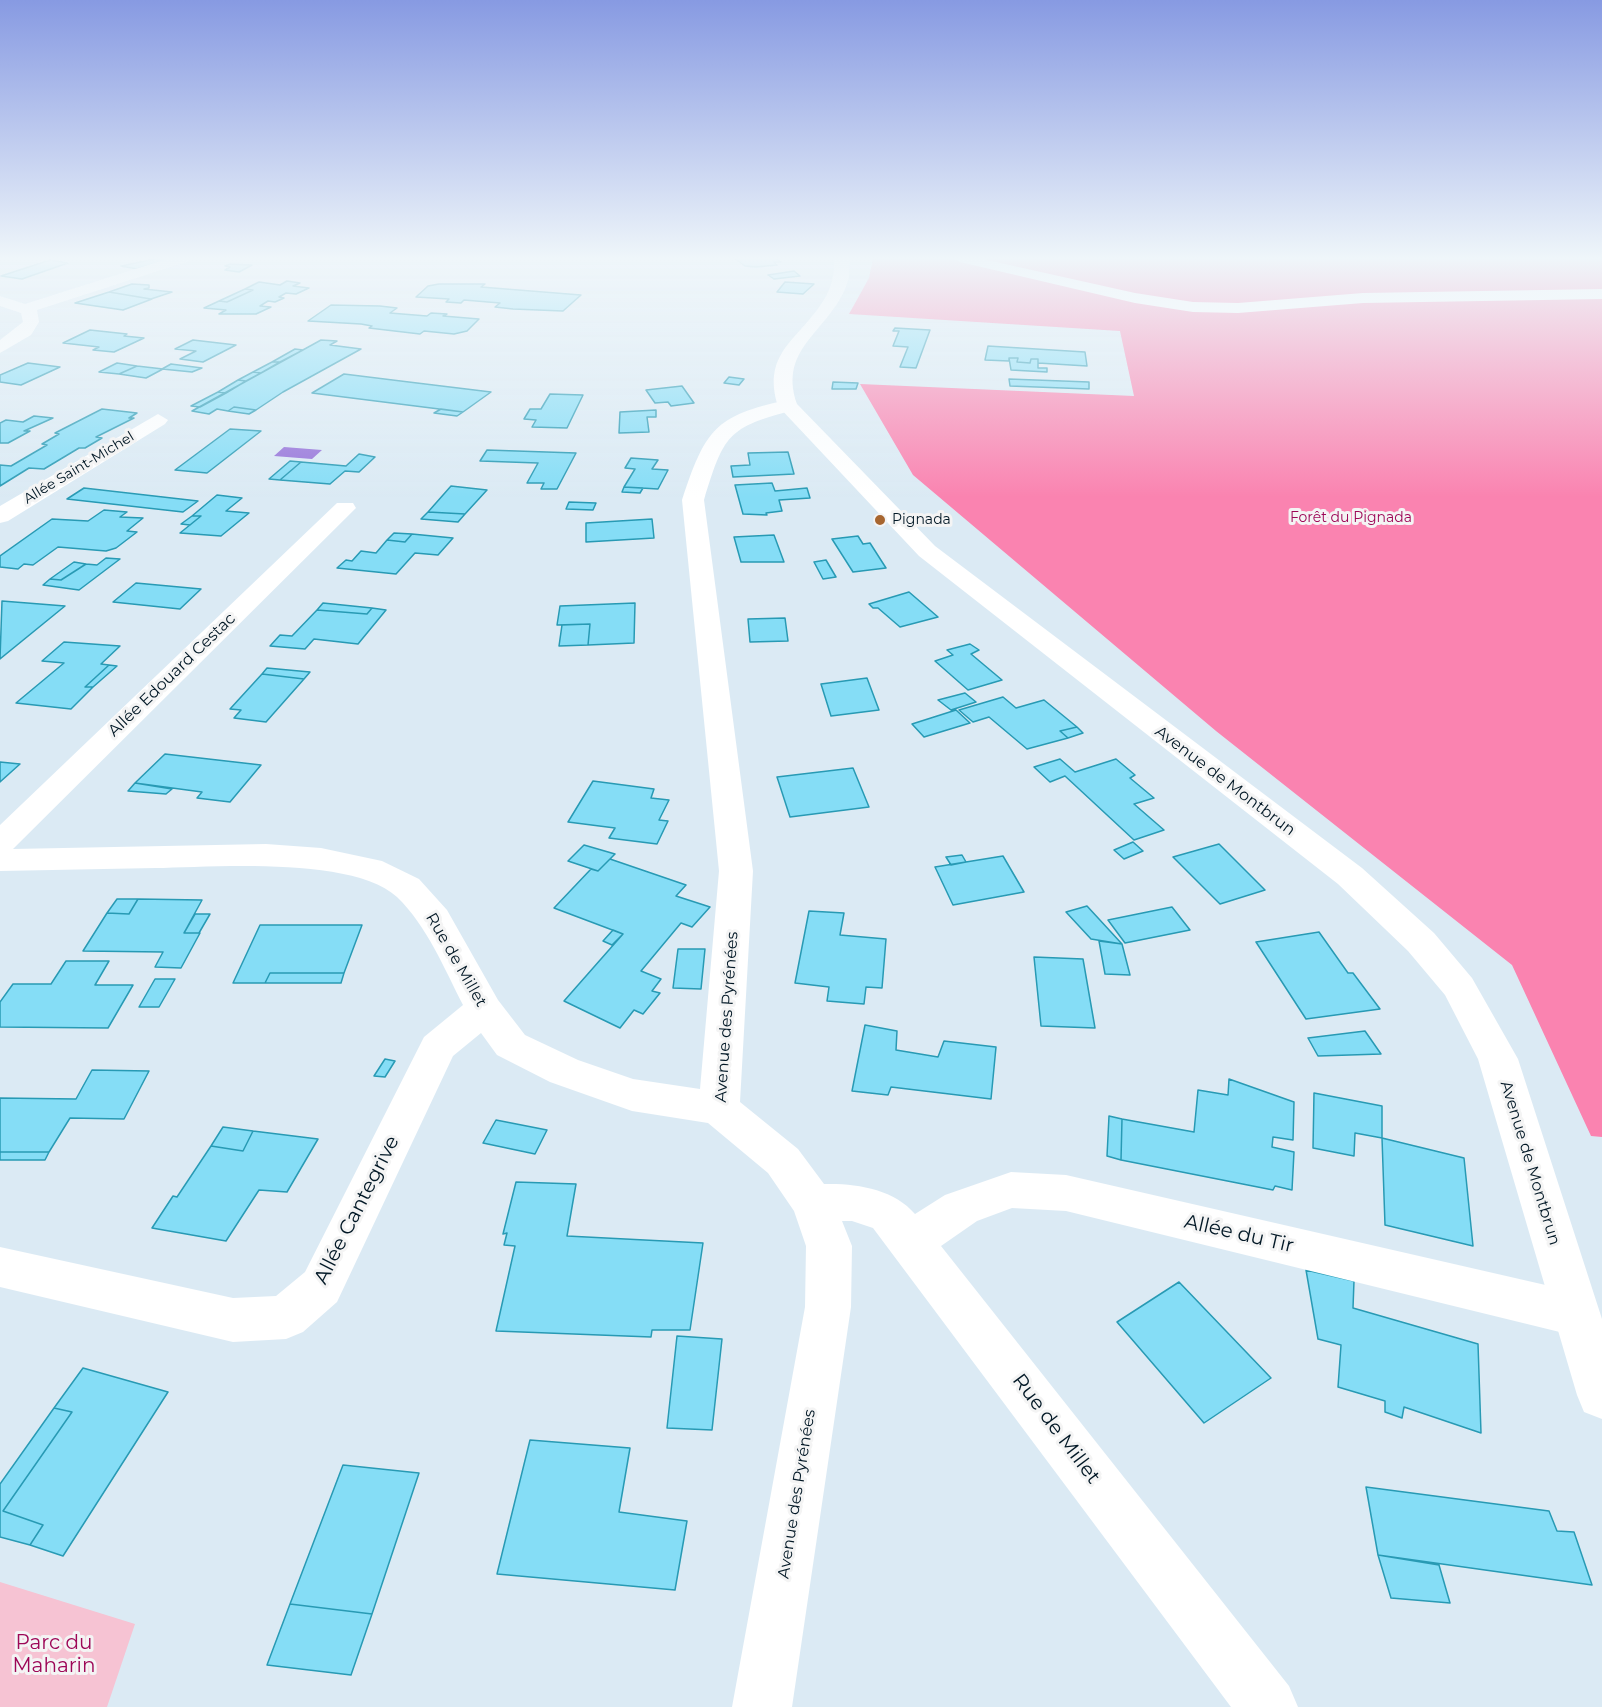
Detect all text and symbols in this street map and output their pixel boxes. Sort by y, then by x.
street label: Allée Saint-Michel [21,428,137,508]
park label: Forêt du Pignada [1290,510,1412,526]
place label: Pignada [892,512,951,528]
marker: Pignada [873,513,887,527]
street label: Allée Edouard Cestac [104,609,240,741]
street label: Avenue de Montbrun [1151,722,1299,840]
street label: Rue de Millet [421,910,491,1010]
street label: Avenue des Pyrénées [711,931,743,1103]
street label: Avenue de Montbrun [1496,1079,1564,1247]
street label: Allée Cantegrive [309,1132,405,1288]
street label: Allée du Tir [1182,1210,1296,1258]
street label: Rue de Millet [1007,1369,1105,1489]
street label: Avenue des Pyrénées [774,1408,820,1580]
park label: Parc du Maharin [13,1631,95,1678]

